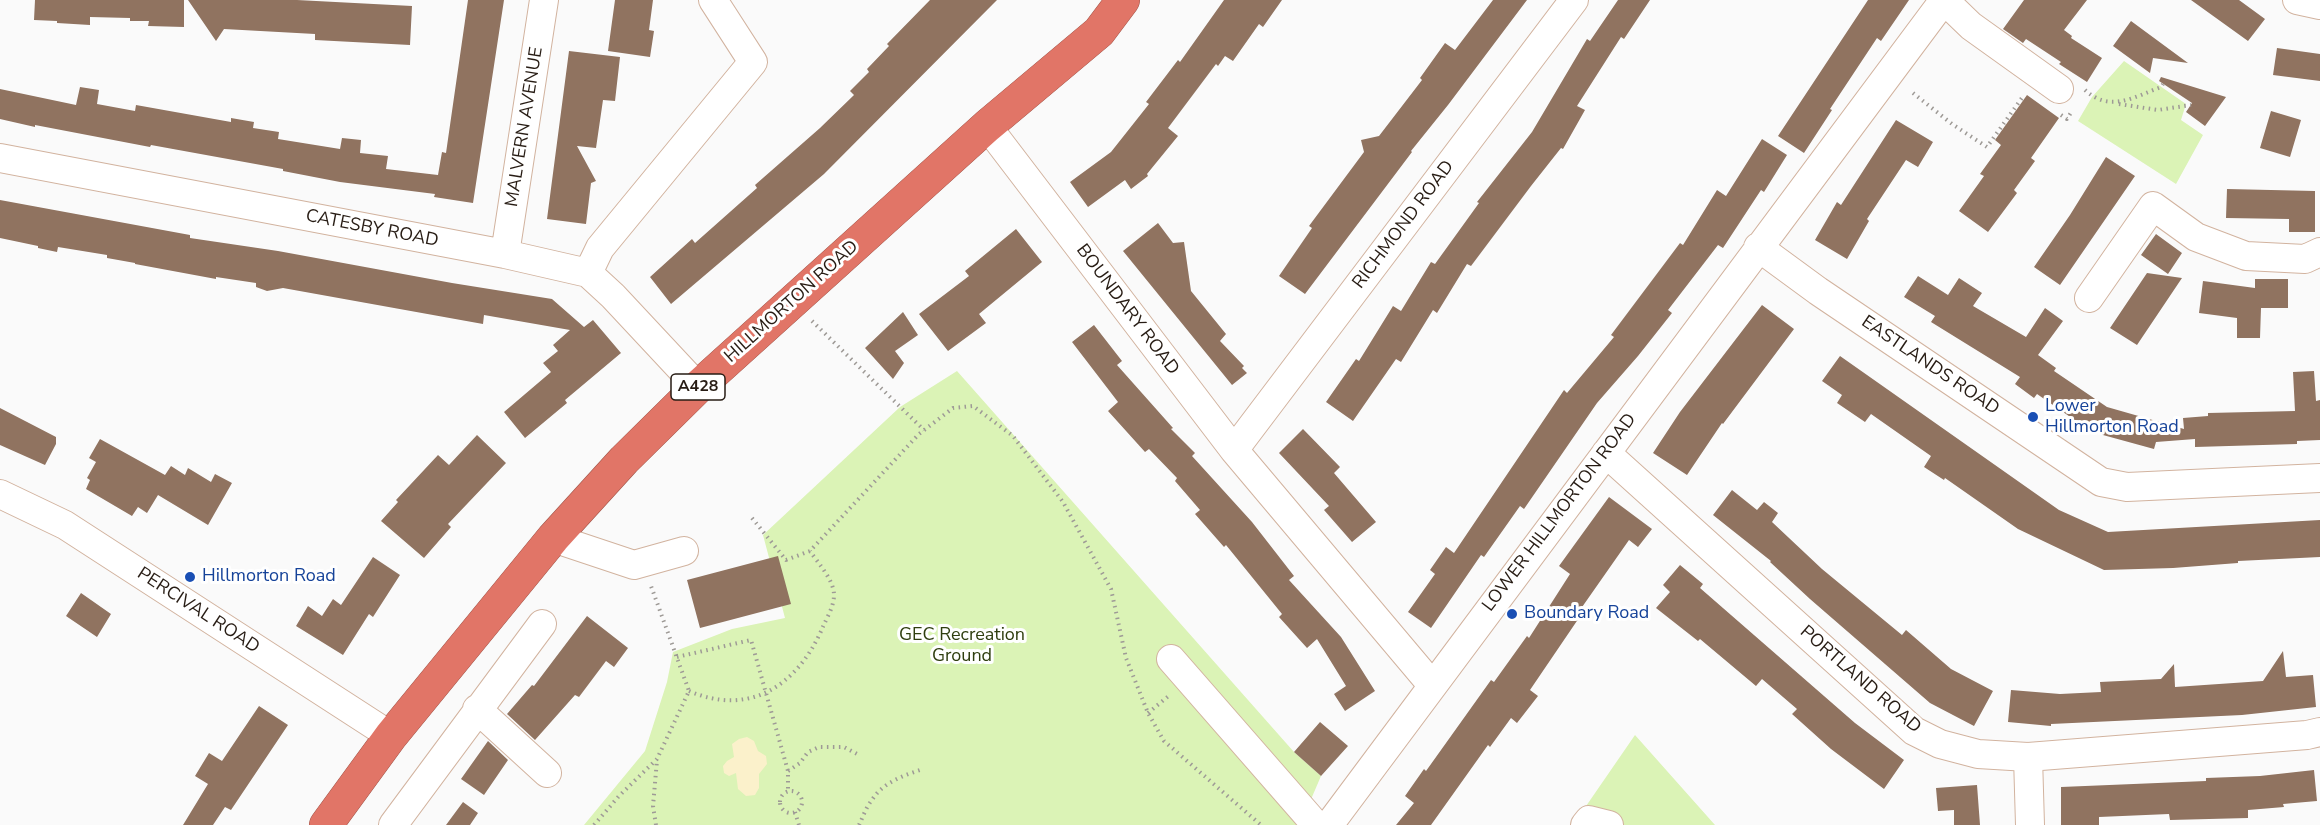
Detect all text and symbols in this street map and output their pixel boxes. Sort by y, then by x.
street label: MALVERN AVENUE [502,46,548,208]
street label: RICHMOND ROAD [1349,157,1459,293]
street label: CATESBY ROAD [304,206,440,252]
street label: HILLMORTON ROAD [721,236,863,368]
street label: BOUNDARY ROAD [1071,240,1183,380]
street label: EASTLANDS ROAD [1857,312,2003,420]
road number: A428 [671,374,725,400]
place label: Lower Hillmorton Road [2045,396,2179,438]
street label: LOWER HILLMORTON ROAD [1479,410,1641,616]
marker: Lower Hillmorton Road [2026,410,2040,424]
street label: PERCIVAL ROAD [133,563,263,659]
place label: Hillmorton Road [202,566,336,588]
marker: Hillmorton Road [183,570,197,584]
place label: Boundary Road [1524,603,1649,625]
marker: Boundary Road [1505,607,1519,621]
street label: PORTLAND ROAD [1795,622,1925,738]
park label: GEC Recreation Ground [899,625,1025,668]

